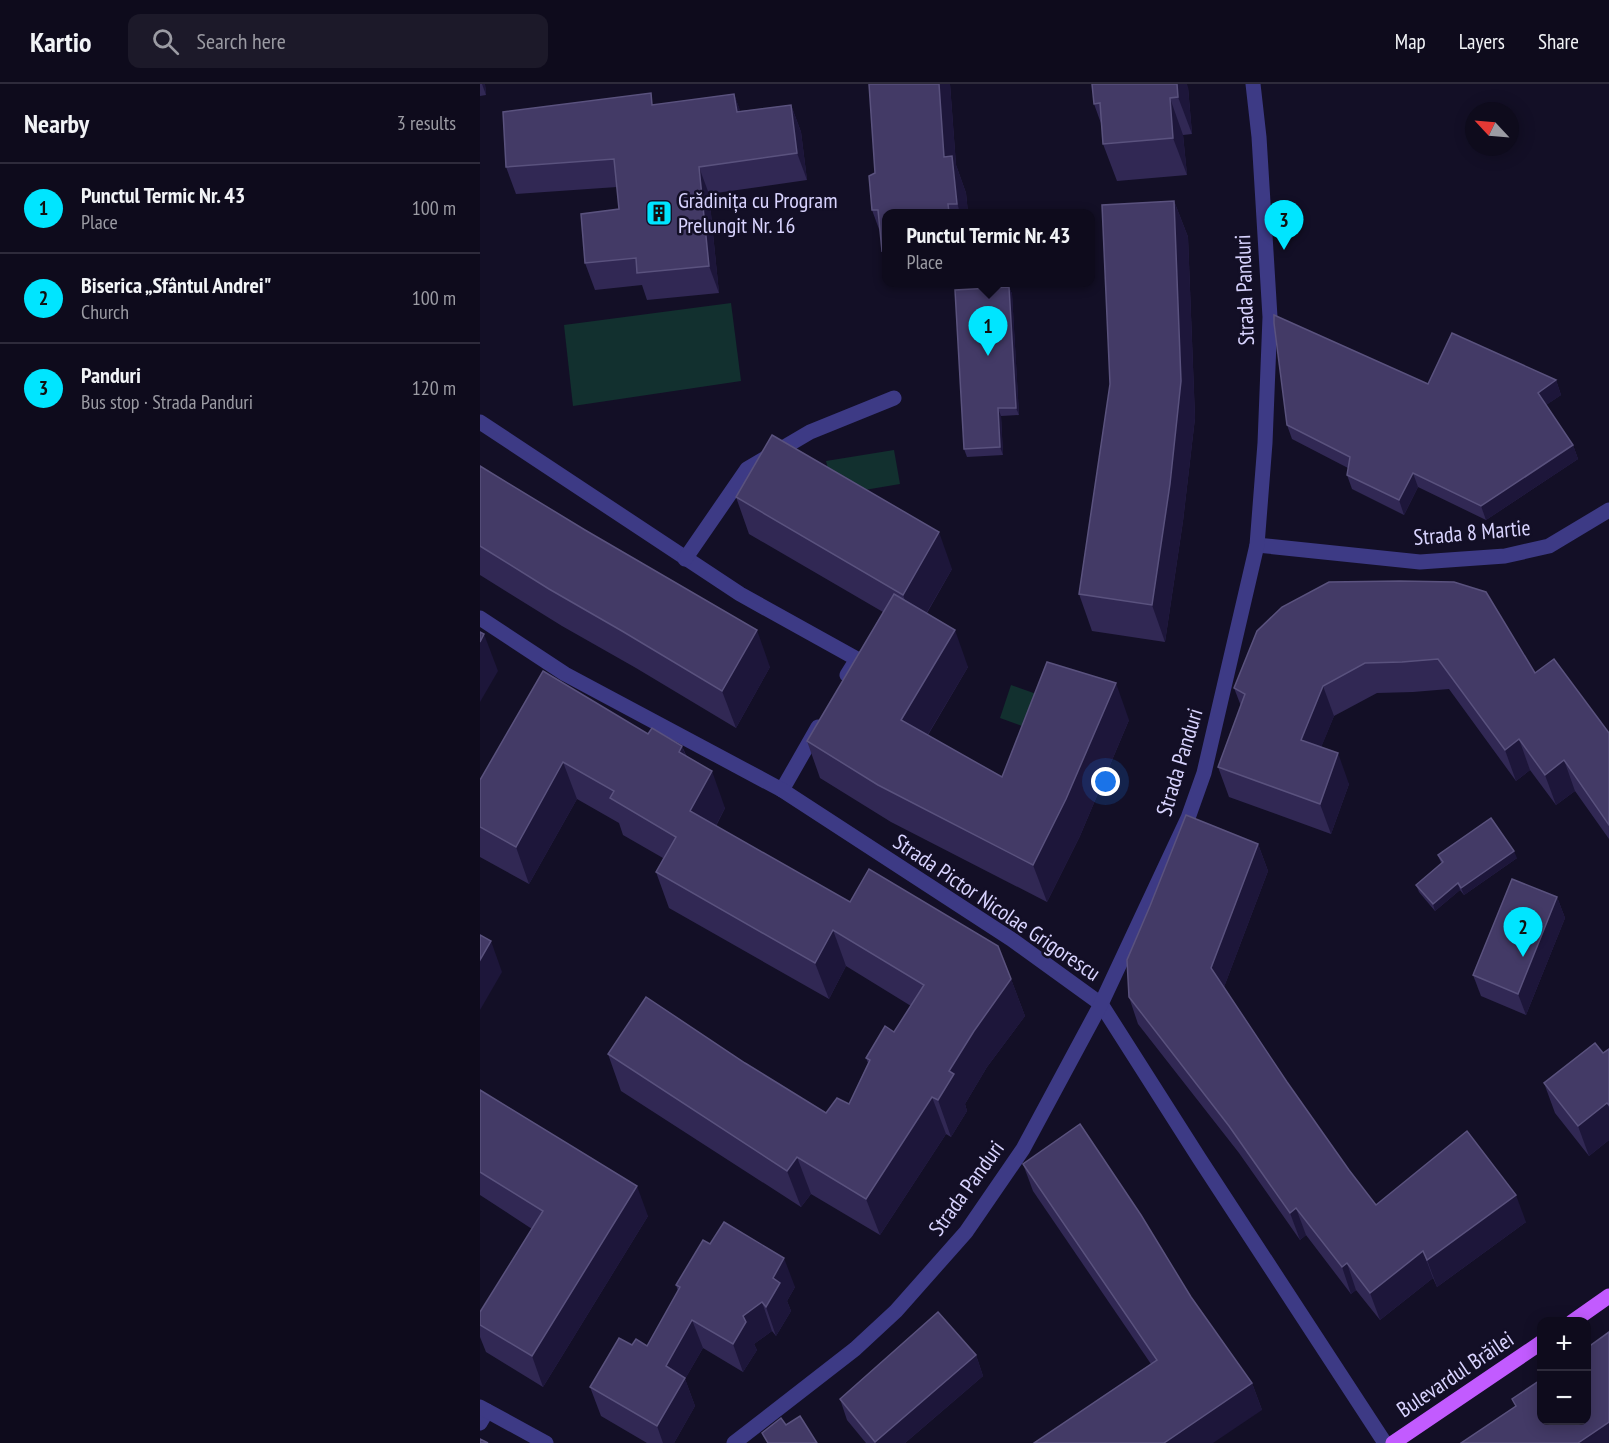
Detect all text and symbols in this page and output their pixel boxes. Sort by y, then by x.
search box [128,14,548,68]
text: Kartio [30,23,92,60]
icon: search [149,25,182,58]
text: Search here [197,27,286,55]
text: Map [1395,28,1426,55]
text: Layers [1459,28,1505,55]
text: Share [1538,28,1579,55]
north arrow [1465,102,1519,156]
text: Nearby [24,107,89,140]
text: 3 results [397,110,456,136]
text: Punctul Termic Nr. 43 [81,181,245,209]
place label: Grădinița cu Program Prelungit Nr. 16 [678,186,837,239]
text: 1 [39,195,48,221]
text: 100 m [412,195,456,221]
building icon: Grădinița cu Program Prelungit Nr. 16 [644,198,674,228]
pin: 3 [1264,200,1304,250]
text: Place [81,209,118,235]
popup [882,209,1095,287]
text: Punctul Termic Nr. 43 [906,221,1071,249]
street label: Strada Panduri [1228,234,1260,346]
text: Place [906,249,943,275]
text: Biserica „Sfântul Andrei" [81,271,272,299]
text: 2 [39,285,48,311]
text: 100 m [412,285,456,311]
text: Church [81,299,129,325]
pin: 1 [968,306,1008,356]
text: Panduri [81,361,141,389]
text: 3 [39,375,48,401]
text: 120 m [412,375,456,401]
text: Bus stop · Strada Panduri [81,389,253,415]
street label: Strada 8 Martie [1412,513,1532,551]
street label: Strada Panduri [1149,705,1209,819]
your location [1091,767,1120,796]
street label: Strada Pictor Nicolae Grigorescu [888,827,1106,987]
pin: 2 [1504,908,1542,957]
street label: Strada Panduri [922,1135,1010,1241]
map controls [1537,1317,1591,1425]
button: + [1537,1317,1591,1371]
street label: Bulevardul Brăilei [1391,1325,1519,1423]
button: − [1537,1371,1591,1425]

